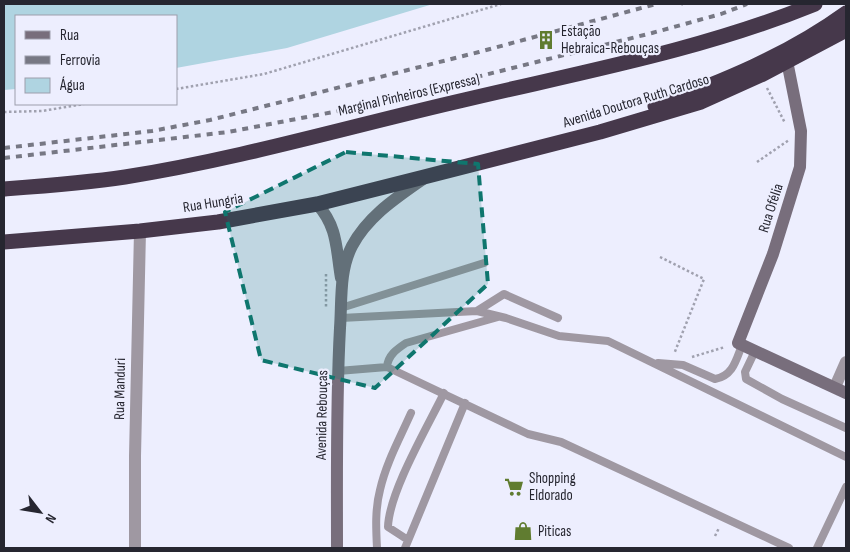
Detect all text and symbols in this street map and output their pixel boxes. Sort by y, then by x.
legend [15,15,178,105]
place label: Estação Hebraica-Rebouças [561,22,659,58]
text: Rua [60,26,79,45]
building icon: Estação Hebraica-Rebouças [535,29,557,51]
text: Ferrovia [60,51,101,70]
street label: Marginal Pinheiros (Expressa) [336,69,482,121]
street label: Avenida Doutora Ruth Cardoso [560,70,711,133]
text: Água [59,76,85,95]
street label: Rua Ofélia [754,181,788,235]
street label: Rua Hungria [182,189,245,217]
street label: Rua Manduri [110,358,130,420]
street label: Avenida Rebouças [312,370,332,461]
place label: Shopping Eldorado [529,469,576,505]
supermarket icon: Shopping Eldorado [503,476,525,498]
north arrow [15,487,65,537]
text: N [42,511,60,526]
shop icon: Piticas [512,520,534,542]
place label: Piticas [538,522,571,541]

